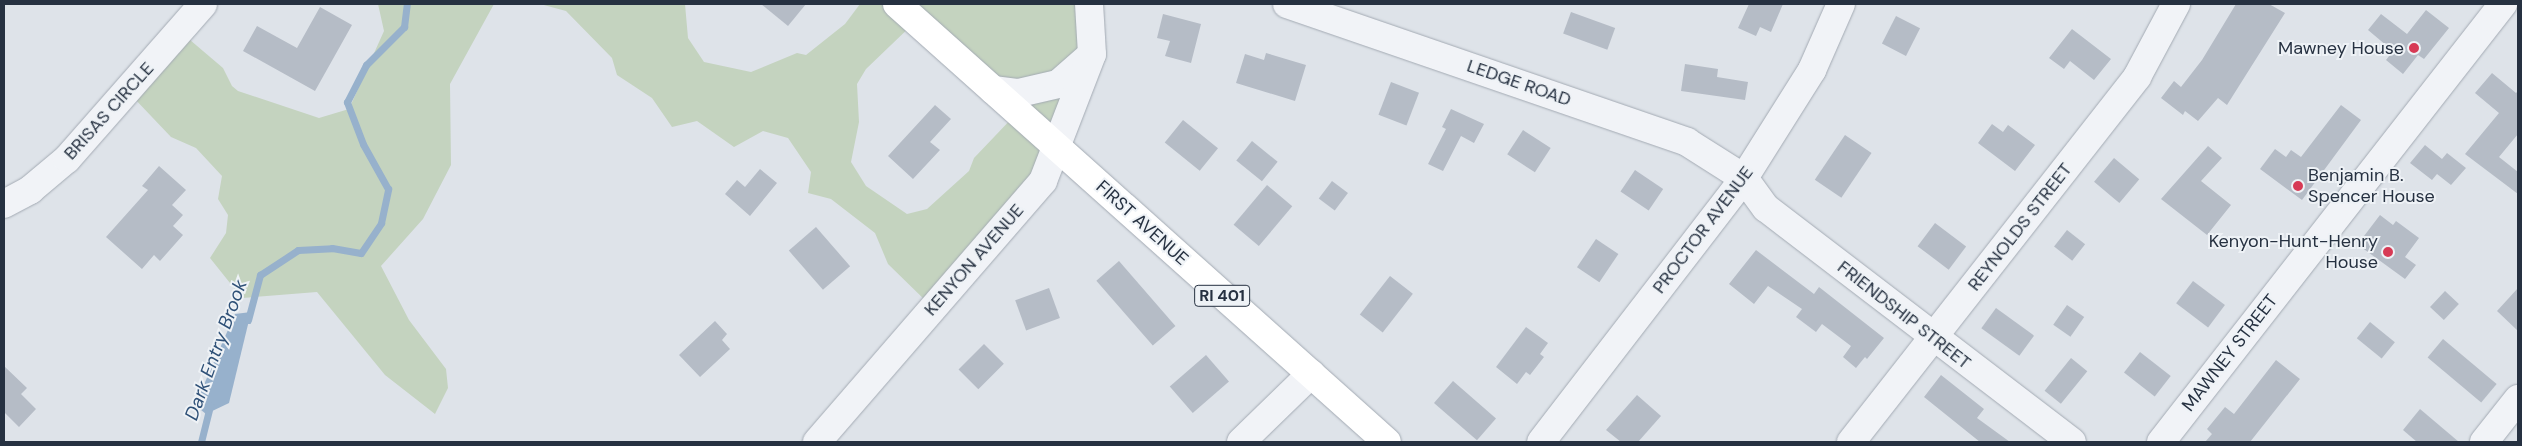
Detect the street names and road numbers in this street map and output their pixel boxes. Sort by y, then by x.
street label: LEDGE ROAD [1464,55,1574,111]
street label: BRISAS CIRCLE [60,58,158,164]
street label: REYNOLDS STREET [1963,159,2077,295]
street label: PROCTOR AVENUE [1648,162,1758,298]
street label: FIRST AVENUE [1092,176,1192,270]
street label: KENYON AVENUE [920,200,1028,320]
street label: FRIENDSHIP STREET [1833,256,1975,374]
road number: RI 401 [1193,282,1251,310]
street label: MAWNEY STREET [2178,290,2282,416]

